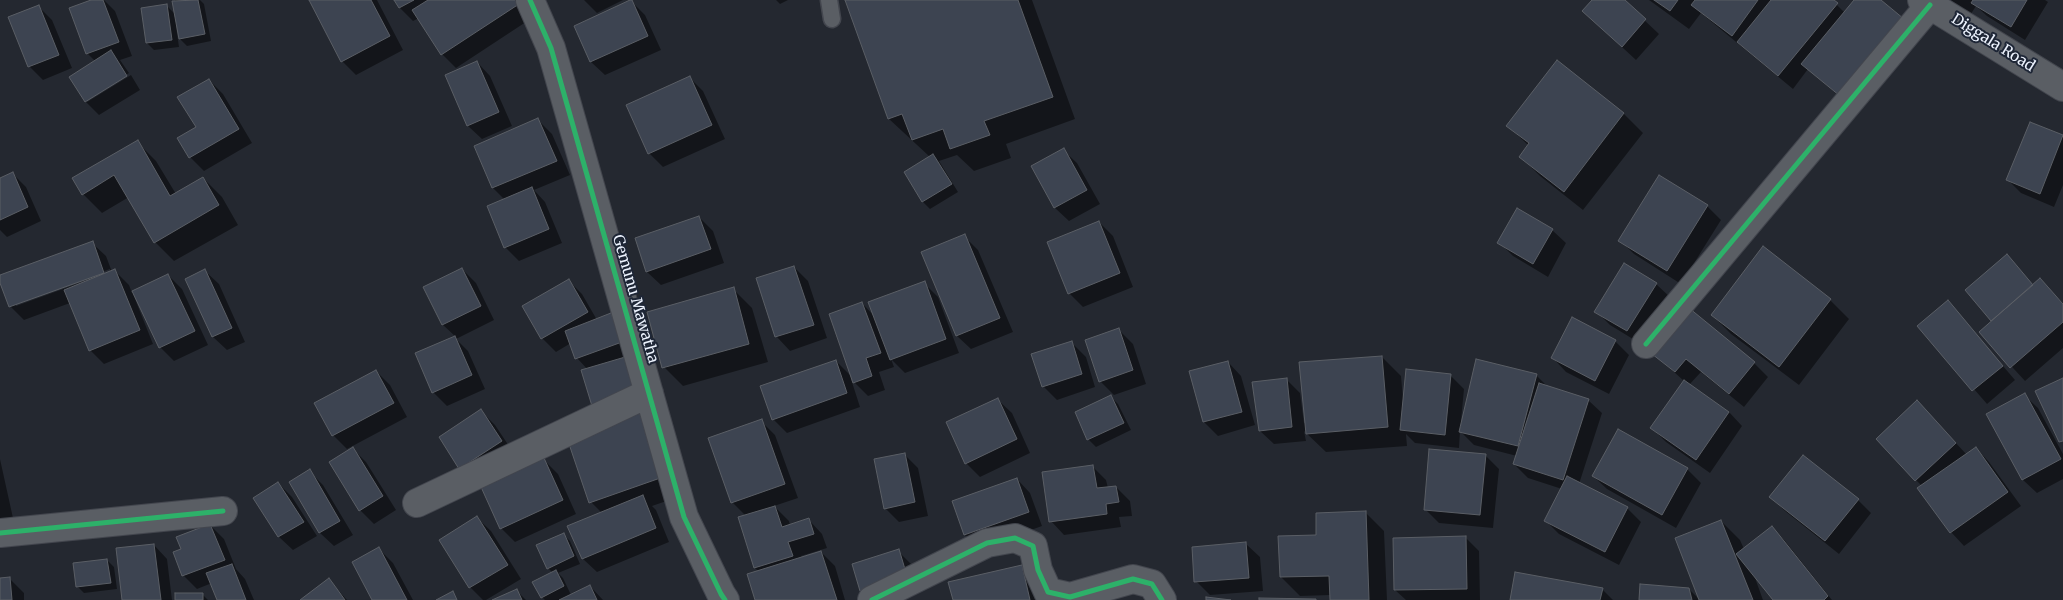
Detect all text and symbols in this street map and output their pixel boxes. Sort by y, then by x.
street label: Diggala Road [1948,10,2038,76]
street label: Gemunu Mawatha [608,233,662,365]

